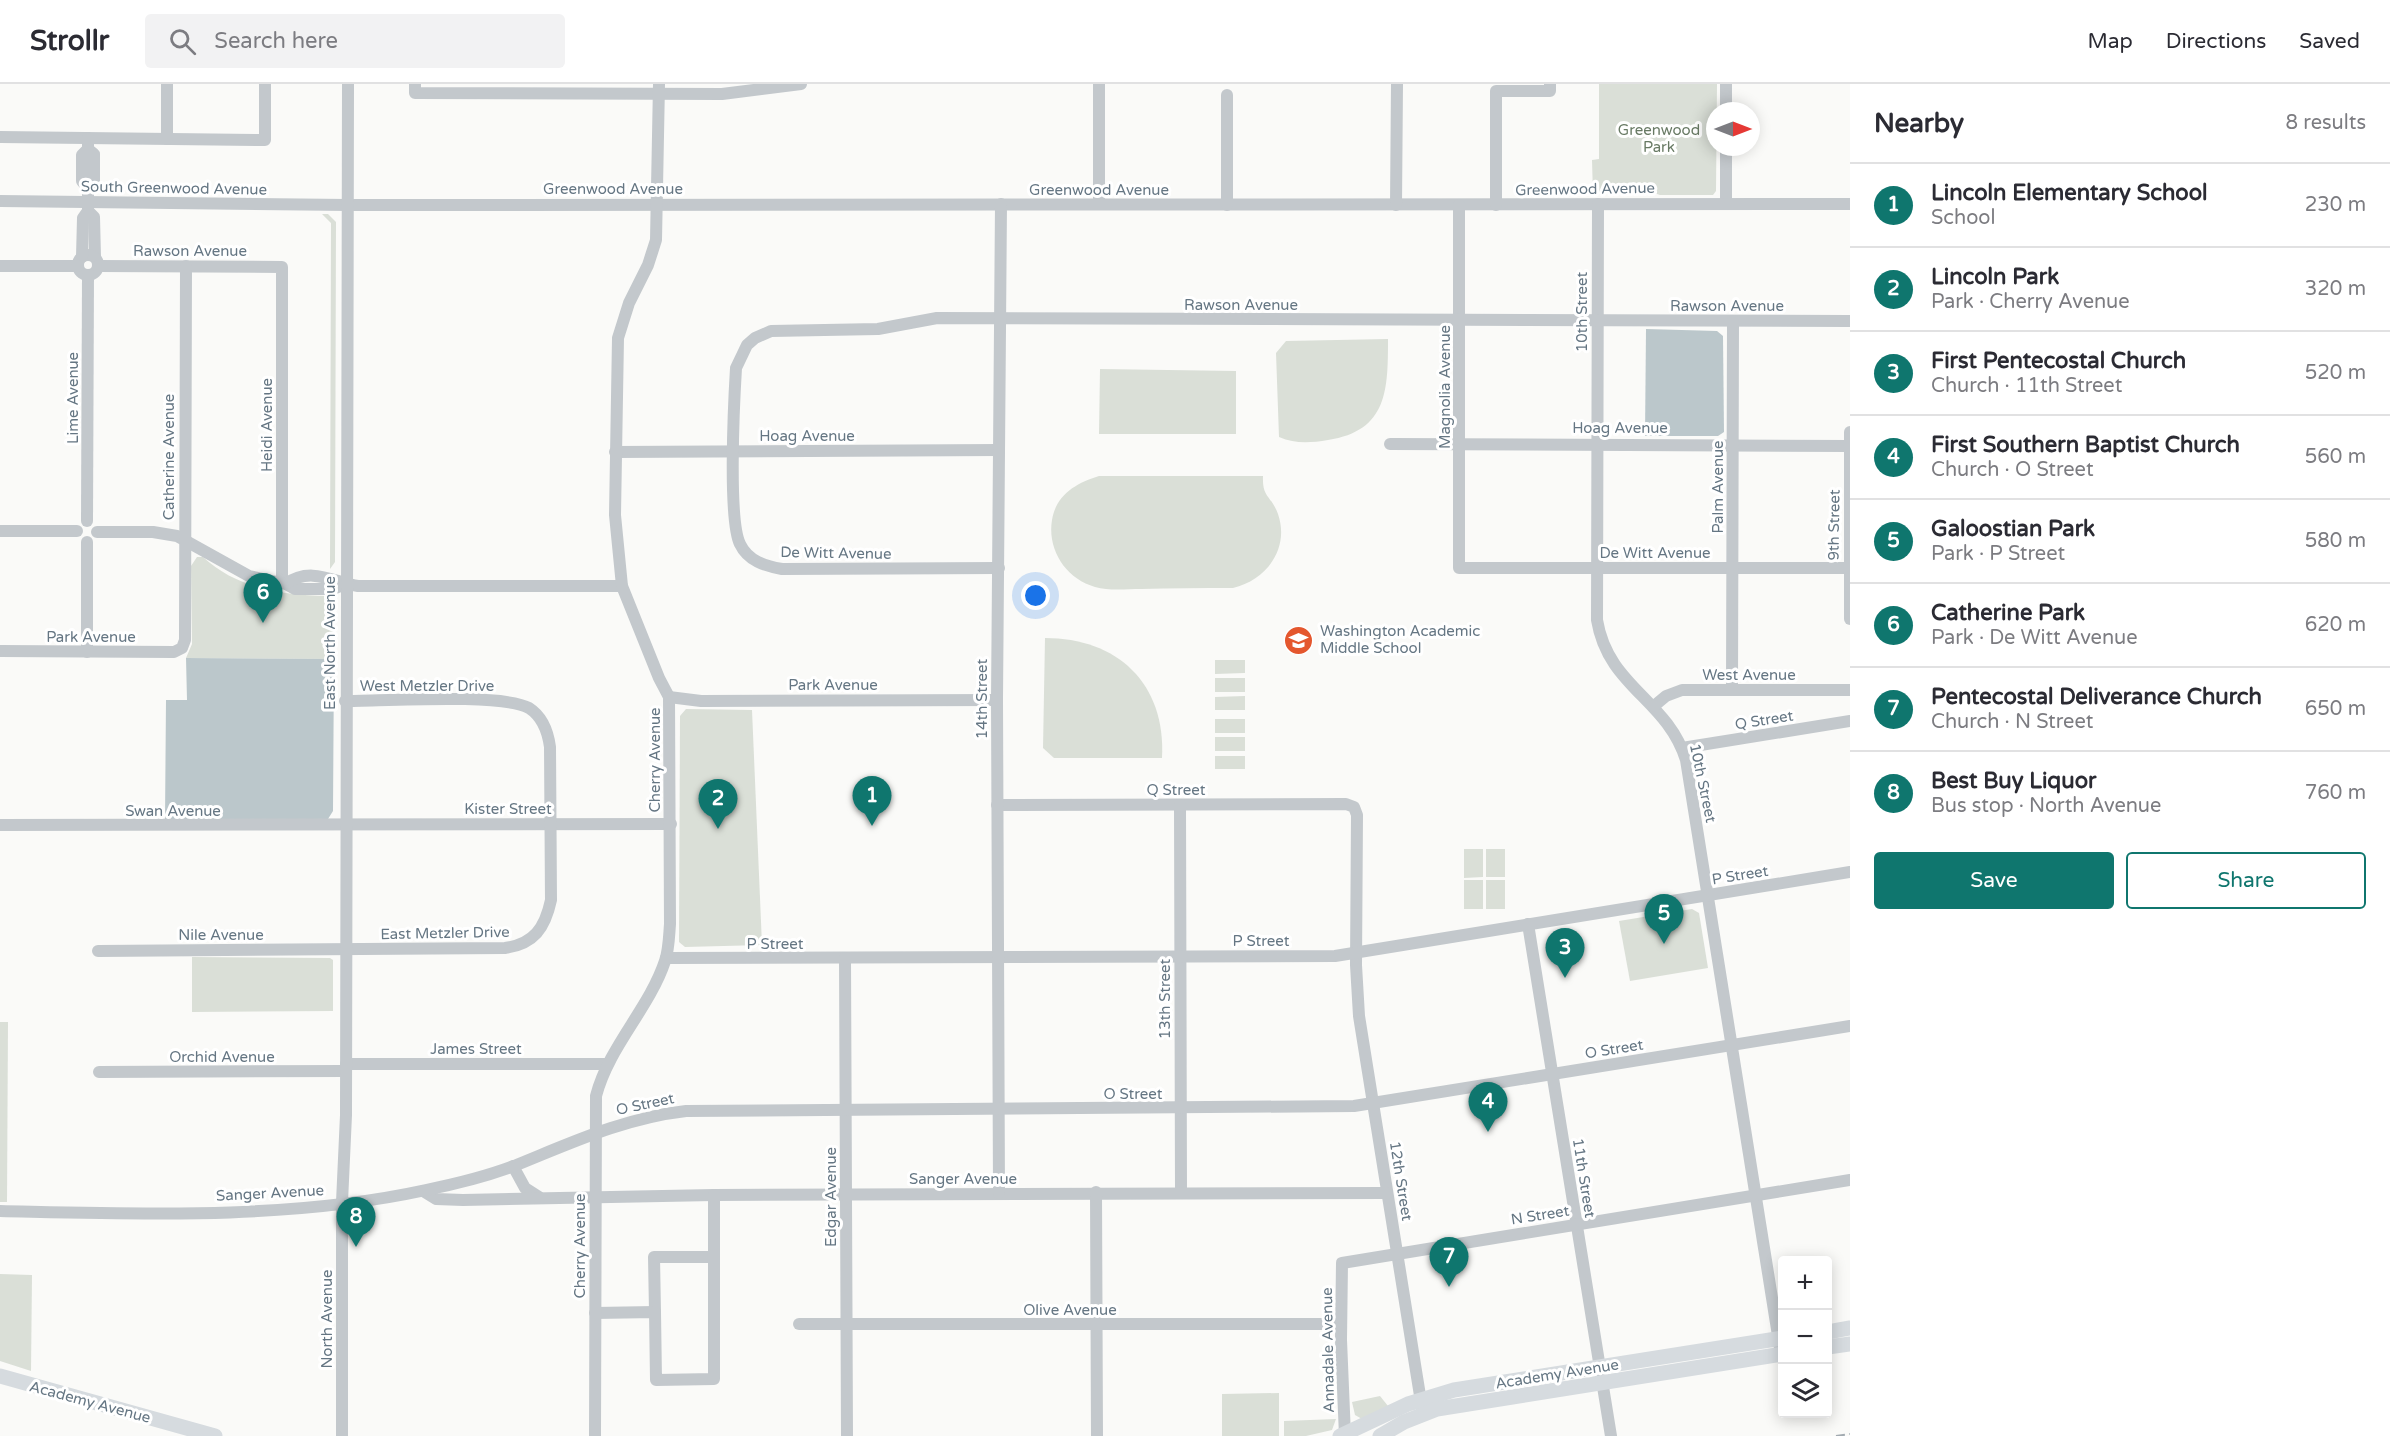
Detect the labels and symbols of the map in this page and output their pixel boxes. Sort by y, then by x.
north arrow [1706,102,1760,156]
park label: Greenwood Park [1618,121,1700,156]
street label: South Greenwood Avenue [81,177,267,199]
street label: Greenwood Avenue [1515,179,1655,199]
street label: Greenwood Avenue [543,180,683,198]
street label: Greenwood Avenue [1029,181,1169,199]
street label: Rawson Avenue [133,242,247,260]
street label: 10th Street [1573,271,1591,352]
street label: Rawson Avenue [1184,296,1298,314]
street label: Rawson Avenue [1670,297,1784,315]
street label: Magnolia Avenue [1436,325,1454,449]
street label: Lime Avenue [64,352,82,444]
street label: Heidi Avenue [258,378,276,472]
street label: Catherine Avenue [160,394,178,520]
street label: Hoag Avenue [1572,419,1668,437]
street label: Hoag Avenue [759,427,855,445]
street label: Palm Avenue [1709,440,1727,534]
street label: 9th Street [1824,489,1844,561]
street label: De Witt Avenue [780,543,892,563]
street label: De Witt Avenue [1599,544,1711,562]
pin: 6 [244,574,282,623]
street label: East North Avenue [321,576,339,710]
your location [1021,581,1050,610]
place label: Washington Academic Middle School [1320,622,1480,657]
school or university icon: Washington Academic Middle School [1283,624,1315,656]
street label: Park Avenue [46,628,136,646]
street label: 14th Street [973,658,991,739]
street label: West Avenue [1702,666,1796,684]
street label: Park Avenue [788,676,878,694]
street label: West Metzler Drive [360,677,494,695]
street label: Q Street [1733,706,1795,734]
street label: Cherry Avenue [646,707,664,813]
street label: 10th Street [1686,742,1720,824]
pin: 1 [852,776,892,826]
pin: 2 [698,780,738,829]
street label: Q Street [1147,781,1206,799]
street label: Kister Street [464,800,552,818]
street label: Swan Avenue [125,802,221,820]
street label: P Street [1711,862,1770,888]
pin: 5 [1644,894,1684,944]
street label: East Metzler Drive [380,923,510,943]
street label: Nile Avenue [178,926,264,944]
pin: 3 [1546,928,1584,978]
street label: P Street [1233,932,1290,950]
street label: P Street [747,935,804,953]
street label: 13th Street [1156,958,1174,1039]
street label: O Street [1583,1035,1645,1063]
street label: James Street [430,1040,522,1058]
street label: Orchid Avenue [169,1048,275,1066]
pin: 4 [1468,1082,1508,1132]
street label: O Street [1104,1085,1163,1103]
street label: O Street [614,1089,676,1119]
street label: 11th Street [1569,1137,1599,1219]
street label: 12th Street [1386,1140,1416,1222]
street label: Edgar Avenue [822,1147,840,1247]
street label: Sanger Avenue [909,1170,1017,1188]
street label: Sanger Avenue [216,1181,324,1205]
street label: Cherry Avenue [571,1193,589,1299]
pin: 8 [336,1198,376,1247]
street label: N Street [1510,1201,1571,1228]
pin: 7 [1430,1238,1468,1287]
street label: North Avenue [318,1269,336,1369]
street label: Annadale Avenue [1318,1287,1338,1413]
street label: Olive Avenue [1023,1301,1117,1319]
street label: Academy Avenue [1494,1355,1620,1393]
street label: Academy Avenue [27,1377,153,1427]

